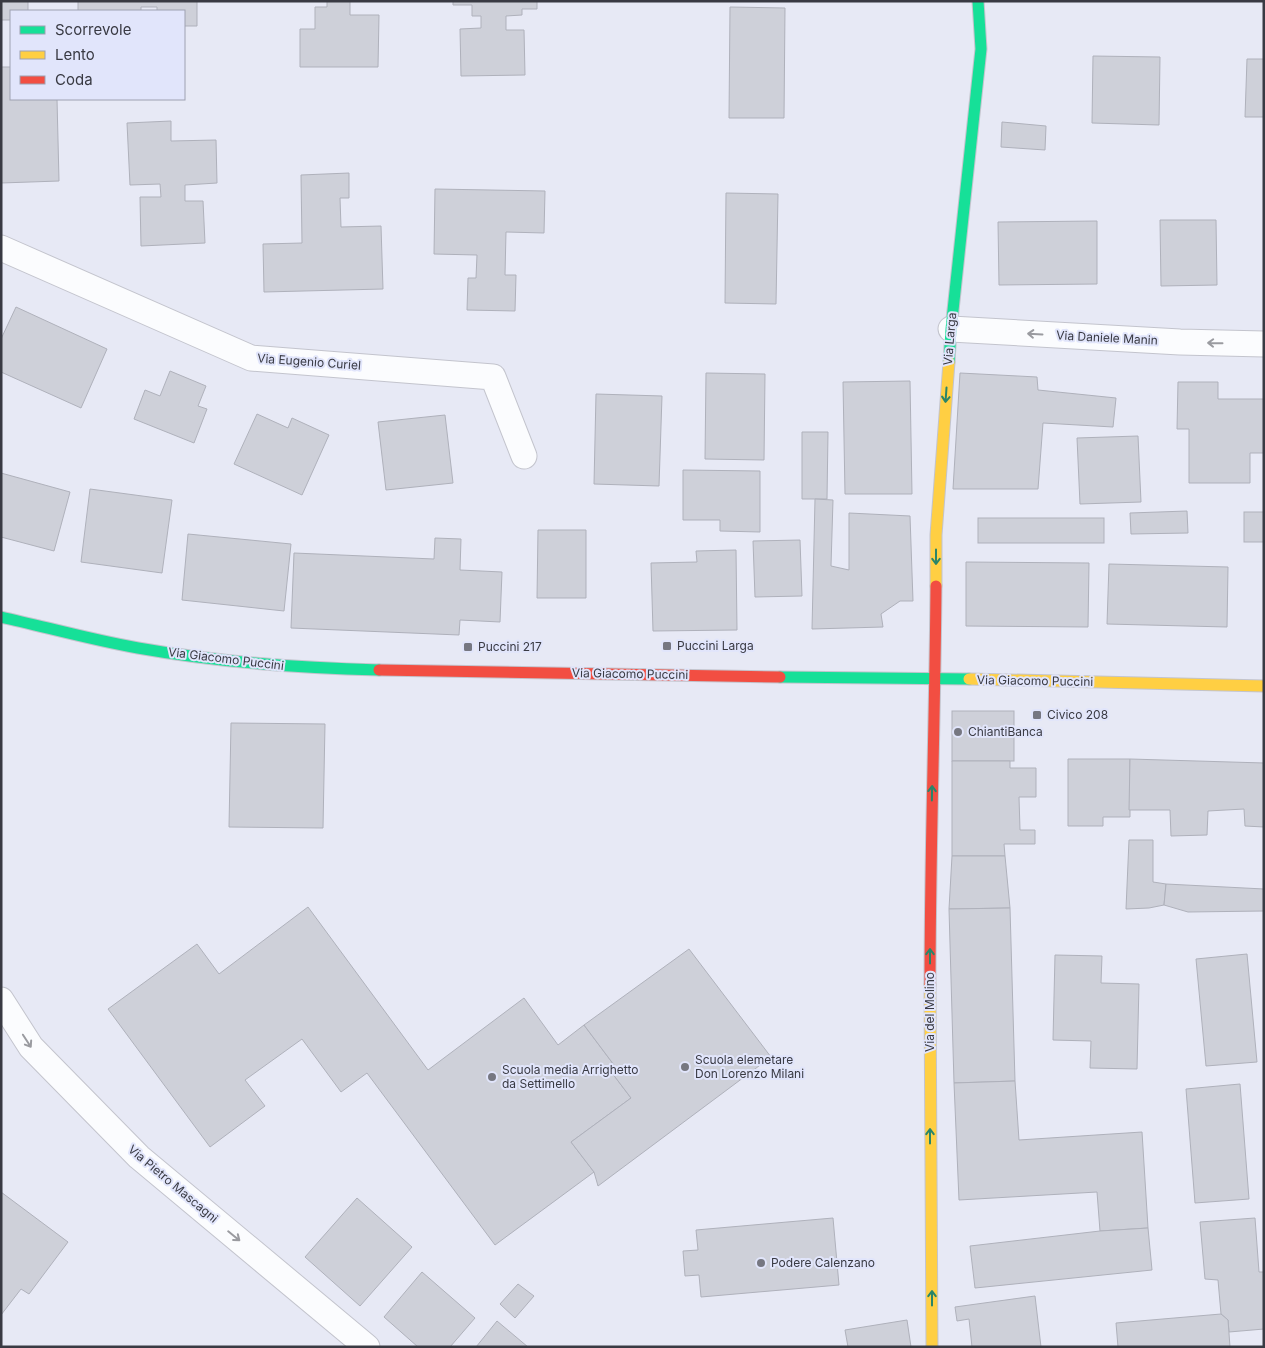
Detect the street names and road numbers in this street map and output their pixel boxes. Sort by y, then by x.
street label: Via Larga [940,312,959,366]
street label: Via Daniele Manin [1056,327,1158,348]
street label: Via Eugenio Curiel [257,350,361,373]
street label: Via Giacomo Puccini [167,644,285,673]
street label: Via Giacomo Puccini [572,665,688,682]
street label: Via Giacomo Puccini [977,672,1093,689]
street label: Via del Molino [922,972,937,1052]
street label: Via Pietro Mascagni [125,1142,221,1226]

